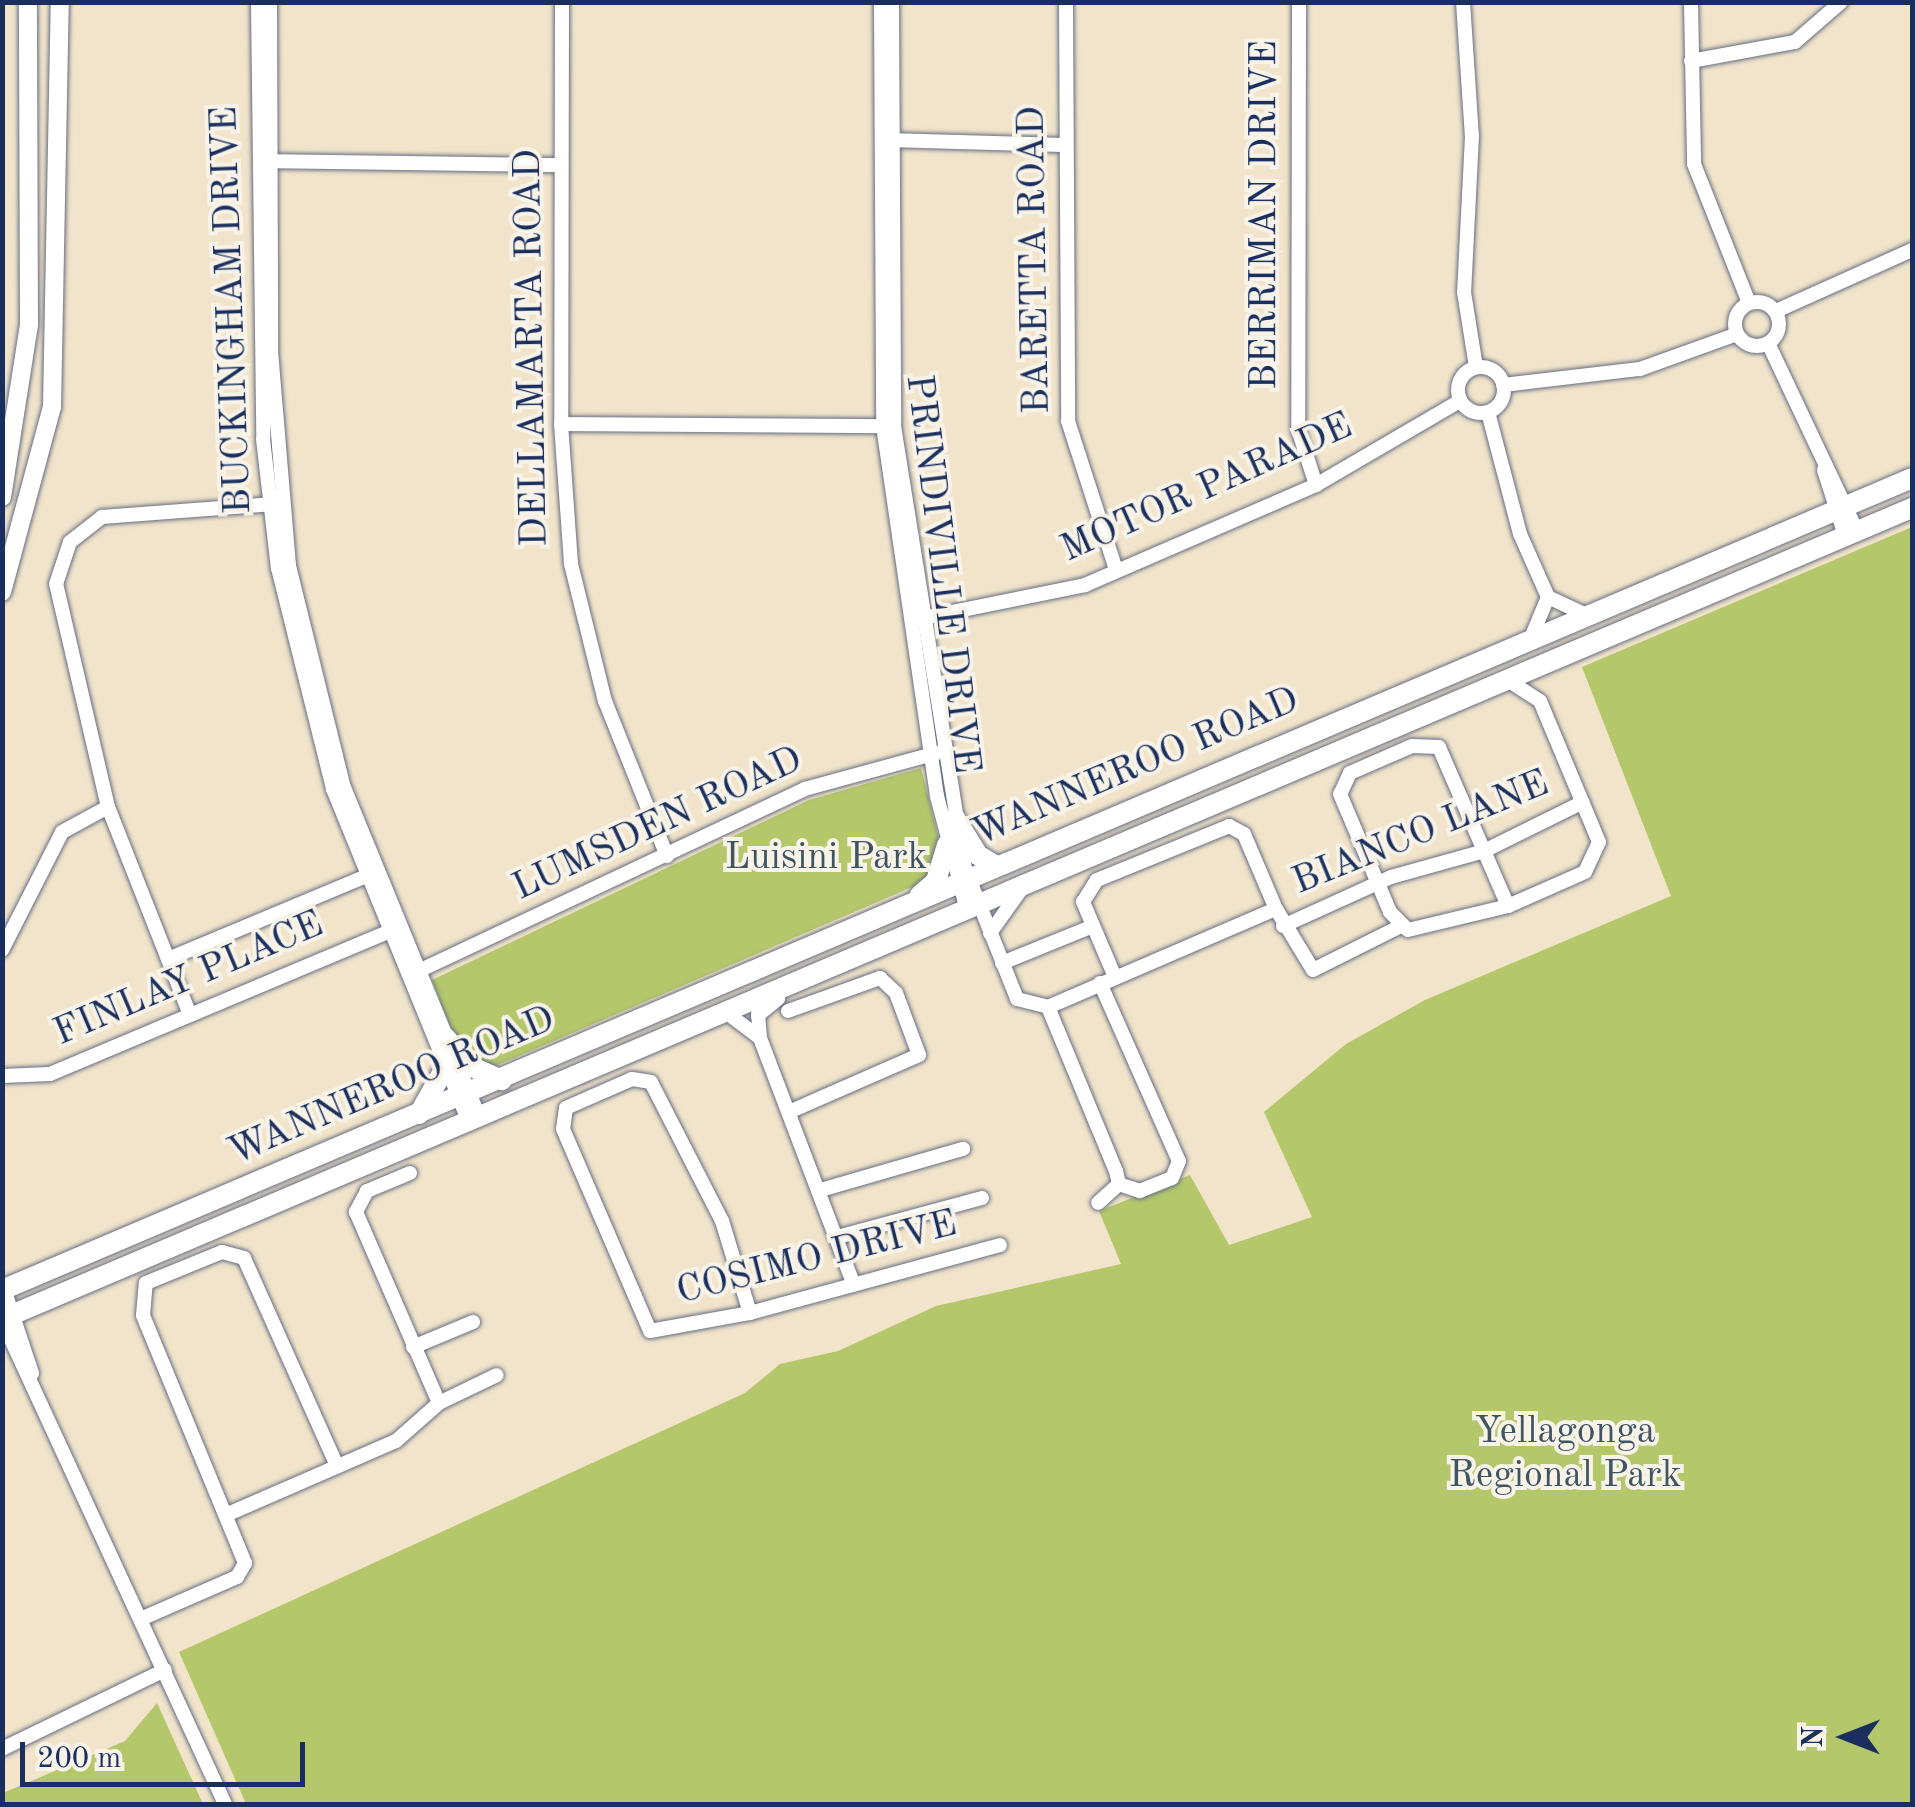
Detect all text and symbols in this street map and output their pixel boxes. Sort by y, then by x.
street label: BERRIMAN DRIVE [1243,40,1289,390]
street label: BUCKINGHAM DRIVE [203,105,263,515]
street label: BARETTA ROAD [1011,105,1061,415]
street label: DELLAMARTA ROAD [507,149,559,547]
street label: PRINDIVILLE DRIVE [894,372,988,776]
street label: MOTOR PARADE [1054,404,1360,574]
street label: WANNEROO ROAD [966,679,1306,857]
street label: LUMSDEN ROAD [506,738,810,912]
street label: BIANCO LANE [1286,762,1556,906]
park label: Luisini Park [725,836,927,882]
street label: FINLAY PLACE [47,903,331,1057]
street label: WANNEROO ROAD [222,998,562,1176]
street label: COSIMO DRIVE [672,1202,962,1316]
park label: Yellagonga Regional Park [1449,1410,1681,1500]
north arrow [1795,1687,1895,1787]
scale bar [25,1722,310,1784]
text: N [1801,1726,1829,1748]
text: 200 m [37,1744,121,1774]

